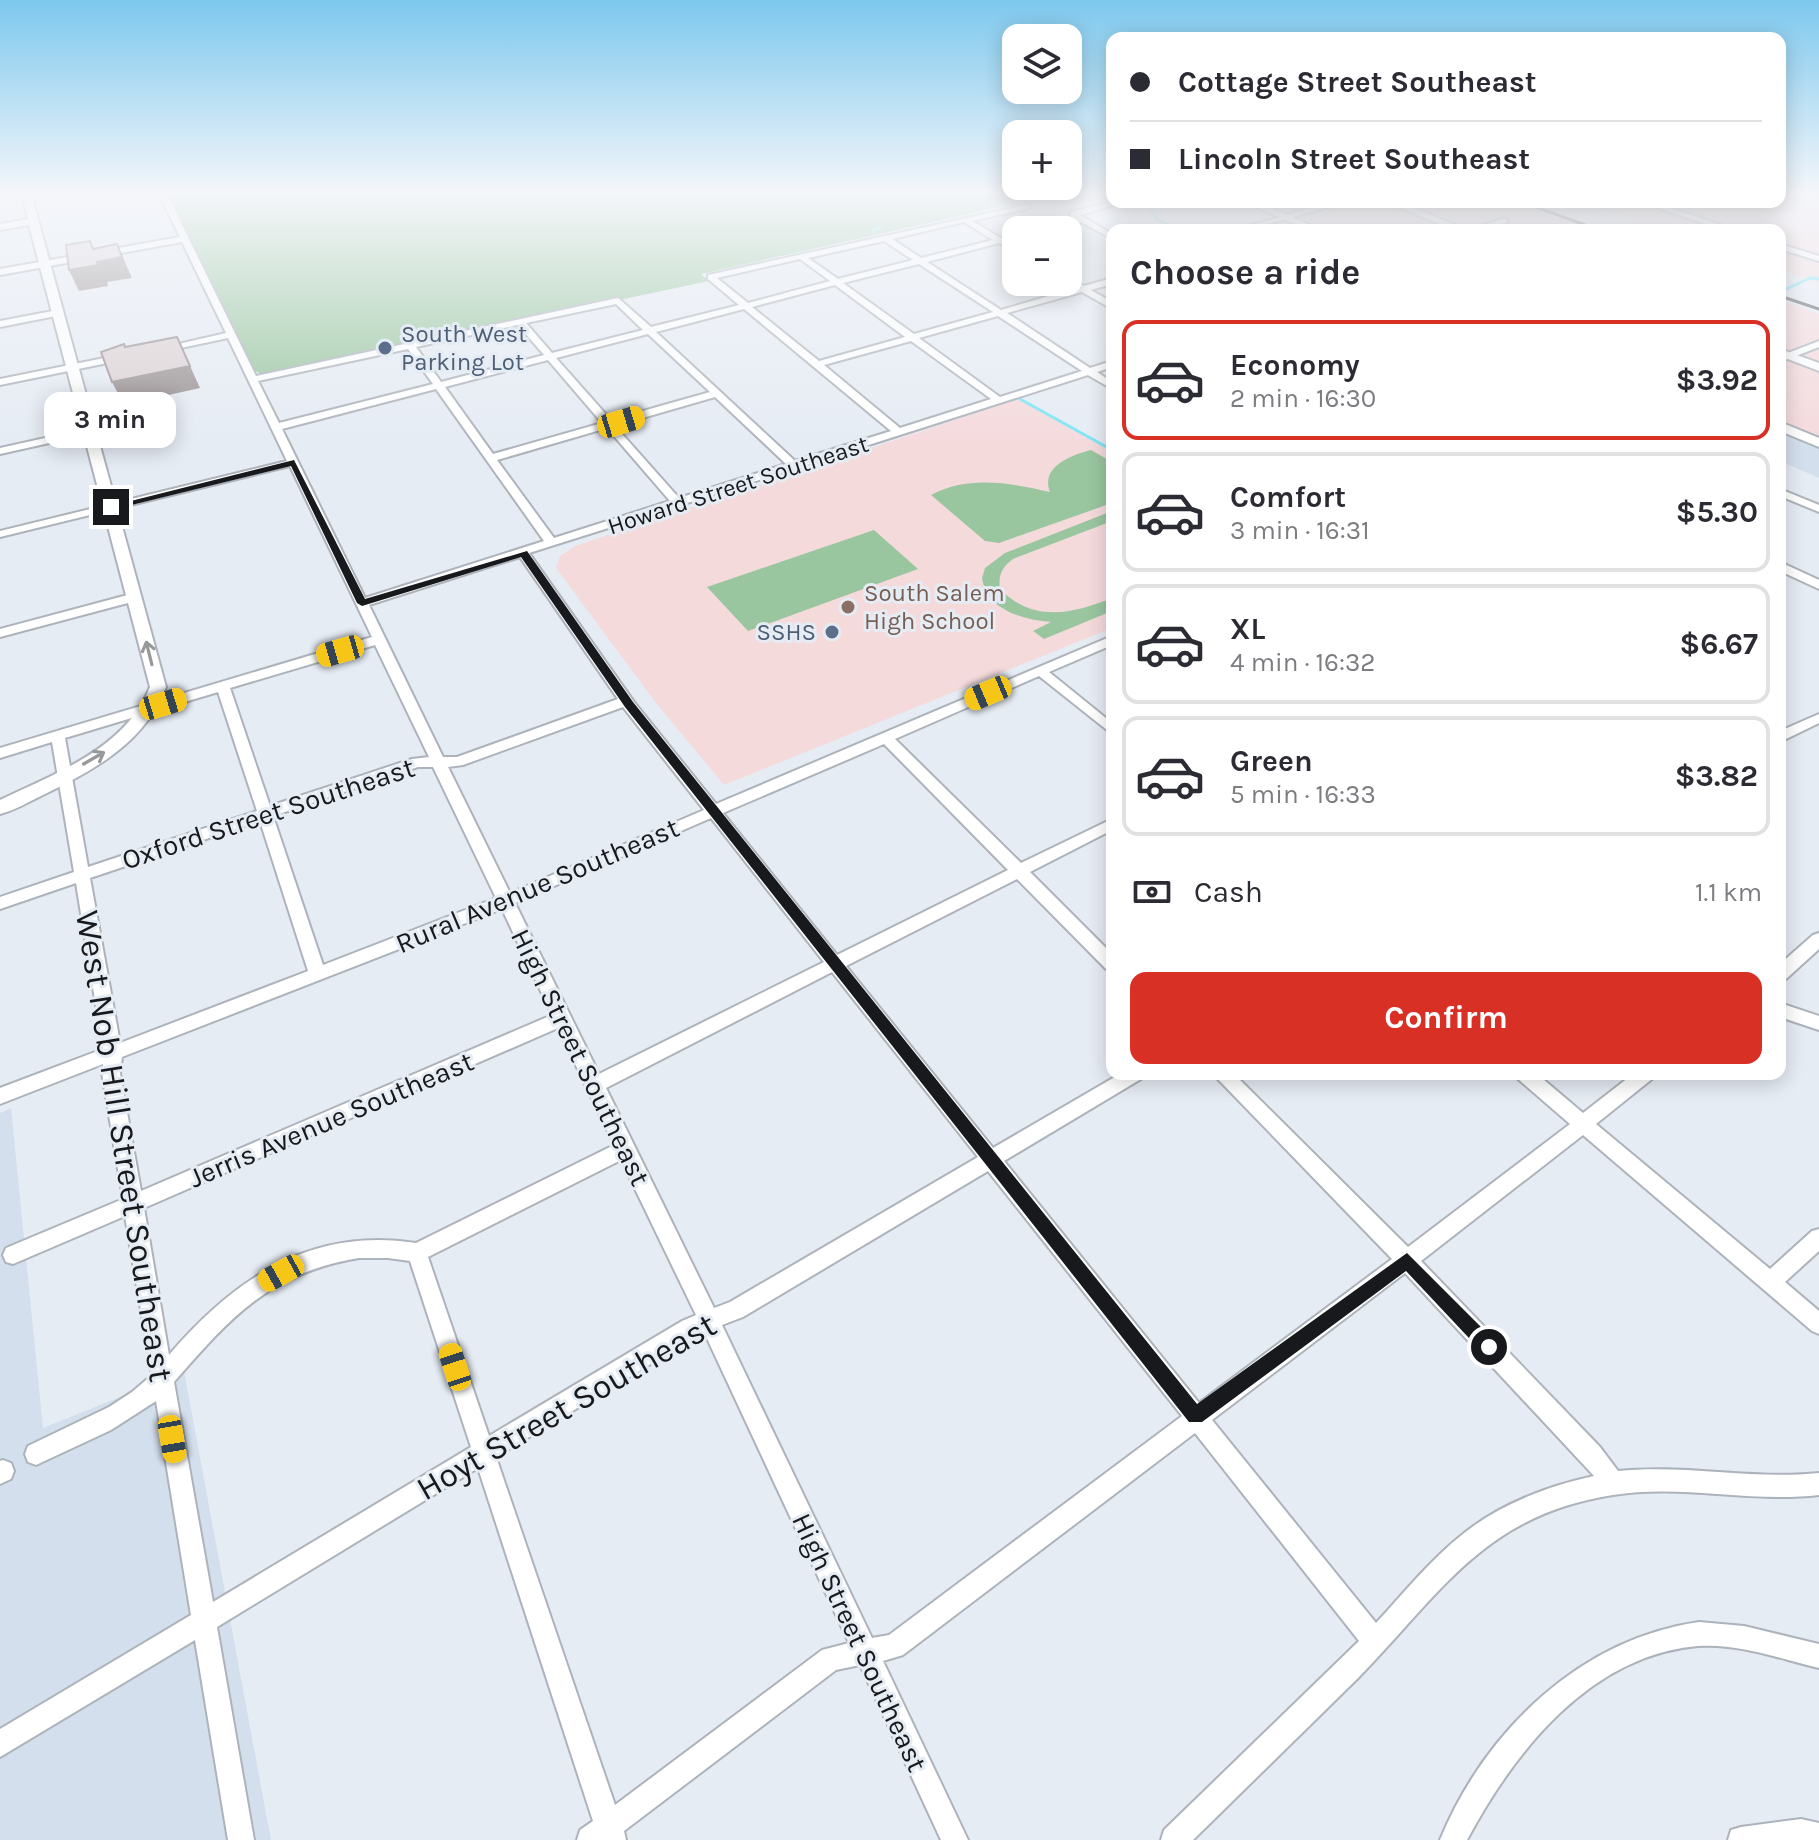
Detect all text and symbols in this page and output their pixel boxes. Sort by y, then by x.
map controls [1002,24,1082,296]
button: layers [1002,24,1082,104]
text: Cottage Street Southeast [1178,64,1537,100]
button: + [1002,120,1082,200]
text: Lincoln Street Southeast [1178,141,1530,177]
button: − [1002,216,1082,296]
text: Choose a ride [1130,251,1360,293]
place label: South West Parking Lot [401,320,527,376]
marker: South West Parking Lot [376,339,394,357]
icon: car [1134,344,1206,416]
text: Economy [1230,347,1360,383]
text: $3.92 [1676,362,1758,398]
text: 2 min · 16:30 [1230,383,1376,414]
callout: 3 min [45,391,177,447]
text: 3 min [74,404,146,435]
car [595,404,647,440]
street label: Howard Street Southeast [604,430,872,540]
icon: car [1134,476,1206,548]
text: Comfort [1230,479,1346,515]
route end [93,489,129,525]
text: $5.30 [1676,494,1758,530]
text: 3 min · 16:31 [1230,515,1370,546]
place label: South Salem High School [864,579,1005,635]
marker: South Salem High School [839,598,857,616]
icon: car [1134,608,1206,680]
text: XL [1230,611,1265,647]
place label: SSHS [756,618,816,646]
marker: SSHS [823,623,841,641]
text: $6.67 [1680,626,1758,662]
car [314,633,366,669]
one-way arrow [141,641,156,667]
text: 4 min · 16:32 [1230,647,1375,678]
car [961,673,1015,713]
car [137,686,189,722]
icon: car [1134,740,1206,812]
text: Green [1230,743,1313,779]
one-way arrow [81,750,105,765]
street label: Oxford Street Southeast [118,751,419,876]
text: $3.82 [1675,758,1758,794]
text: 5 min · 16:33 [1230,779,1376,810]
street label: Rural Avenue Southeast [391,811,684,960]
icon: cash [1130,870,1174,914]
text: Cash [1194,874,1263,910]
text: 1.1 km [1695,877,1762,908]
street label: West Nob Hill Street Southeast [67,908,181,1385]
street label: High Street Southeast [504,923,657,1191]
button: Confirm [1130,972,1762,1064]
street label: Jerris Avenue Southeast [184,1044,479,1194]
car [254,1251,308,1295]
street label: Hoyt Street Southeast [410,1305,723,1509]
route start [1471,1329,1507,1365]
car [436,1340,474,1394]
car [156,1413,188,1465]
street label: High Street Southeast [785,1508,934,1777]

